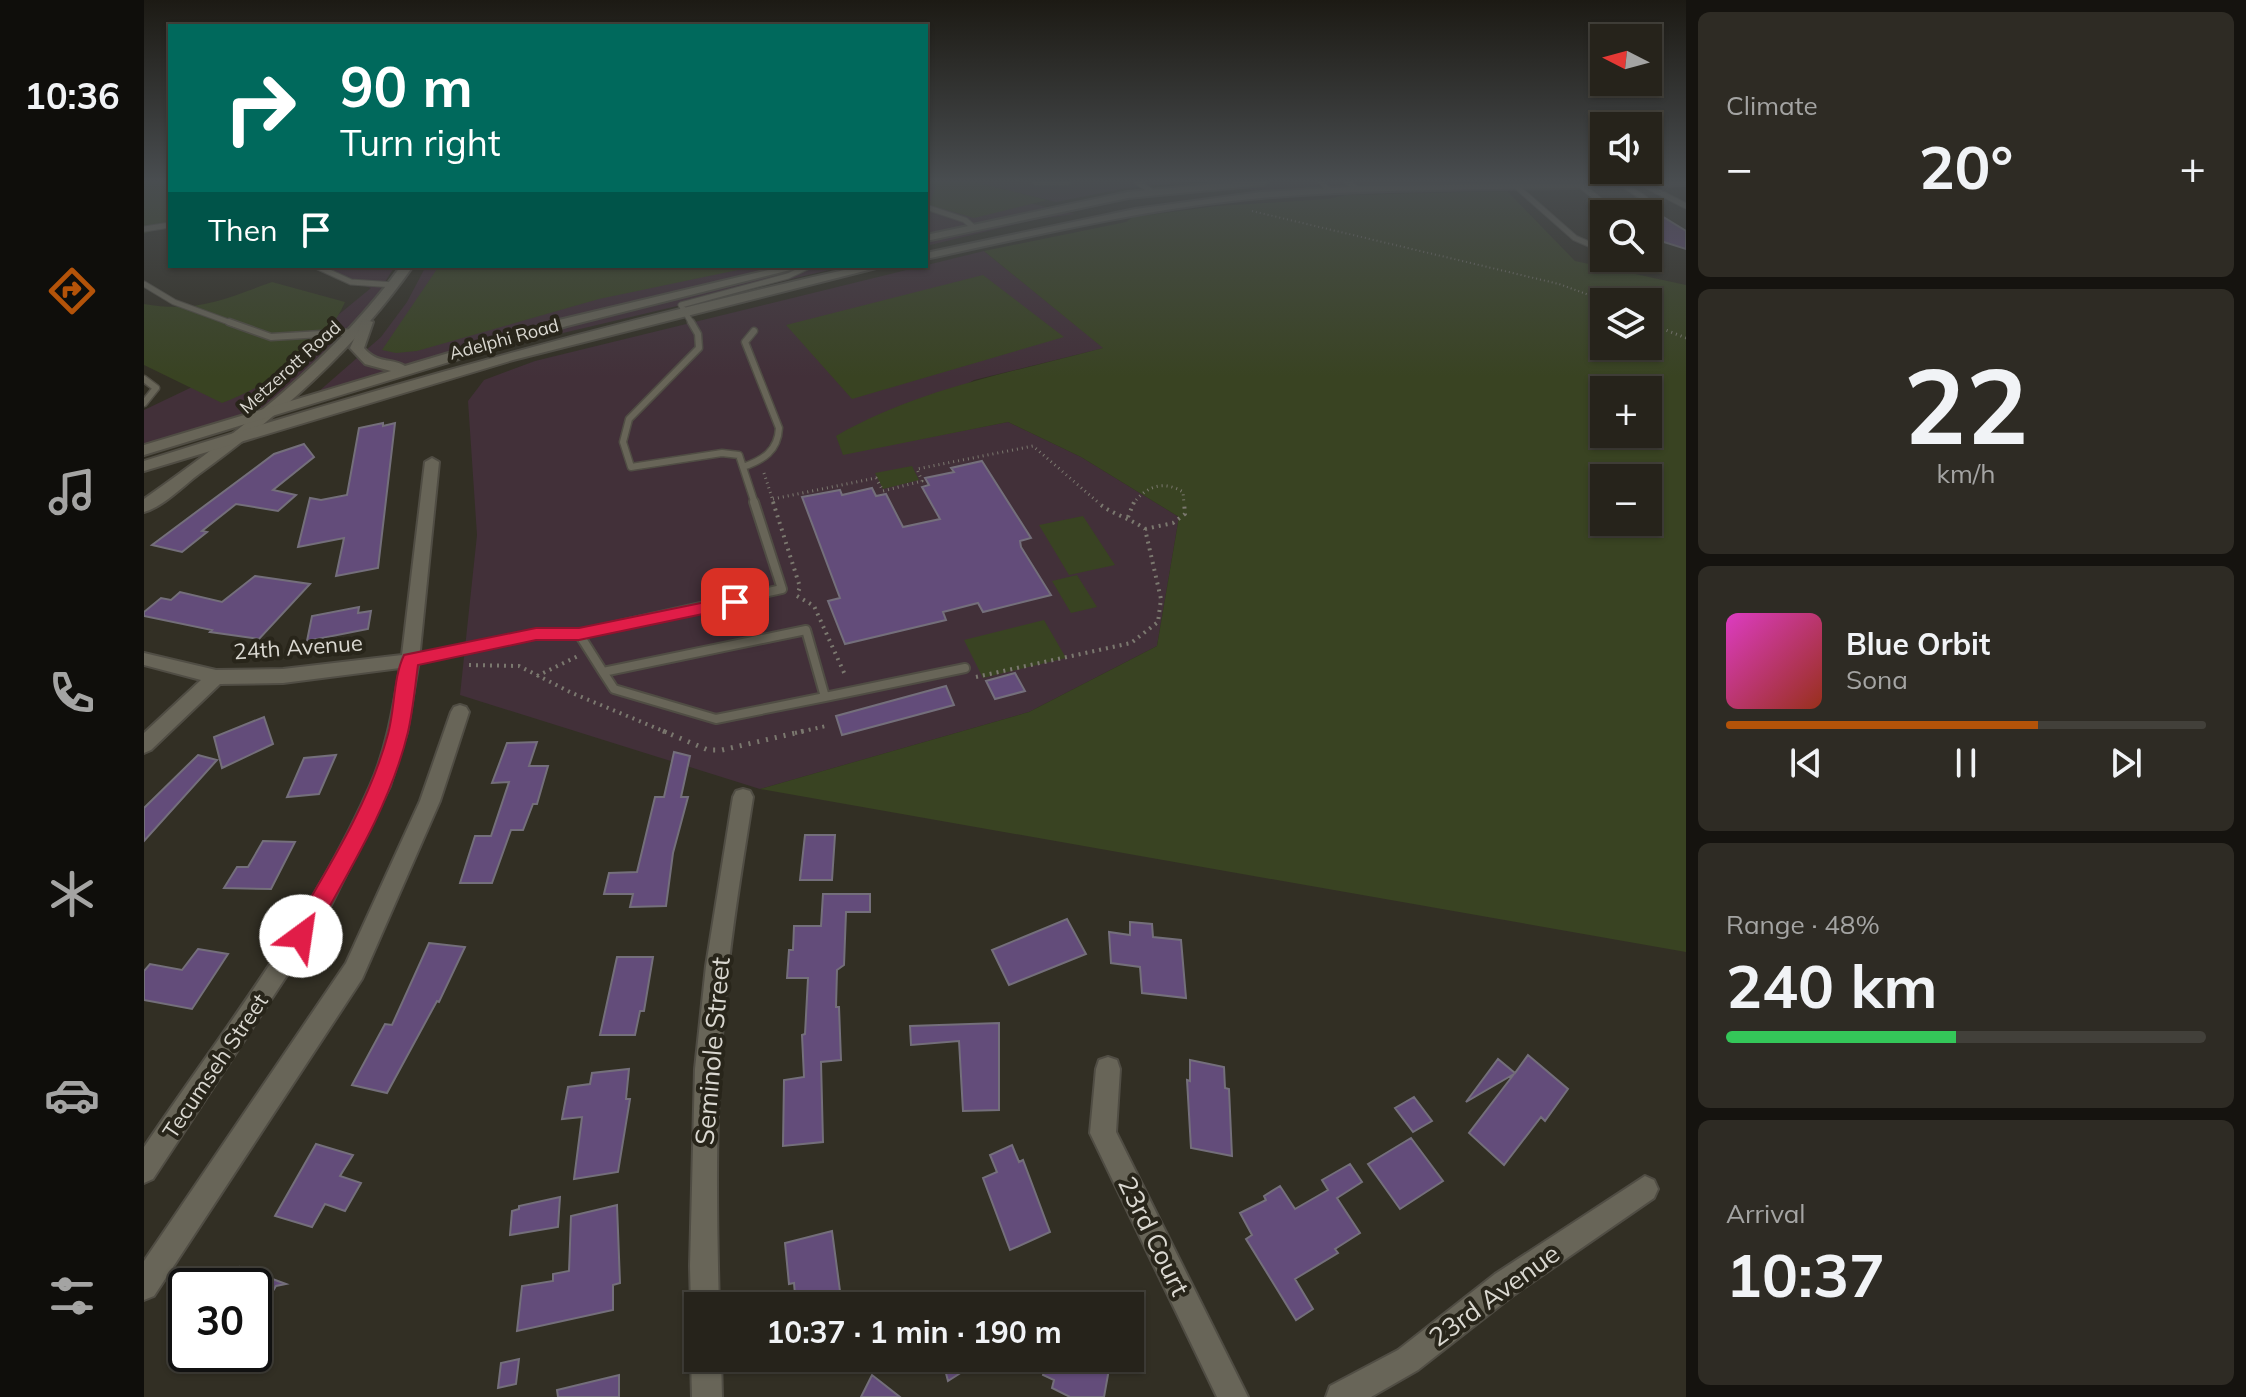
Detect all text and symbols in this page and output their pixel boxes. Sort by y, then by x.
north arrow [1590,24,1662,96]
map controls [1590,24,1662,536]
text: 90 m [340,51,473,121]
icon: right [208,56,312,160]
text: 10:36 [24,73,120,118]
text: Climate [1726,89,1818,122]
button: sound [1590,112,1662,184]
text: Turn right [340,120,501,165]
text: 20° [1919,129,2013,204]
text: − [1726,140,1752,195]
text: + [2180,140,2206,195]
button: search [1590,200,1662,272]
icon: arrive [294,208,338,252]
text: Then [208,211,278,249]
icon: directions [44,263,100,319]
button: layers [1590,288,1662,360]
street label: Adelphi Road [447,313,561,365]
street label: Metzerott Road [235,316,345,418]
text: 22 [1904,339,2028,470]
button: + [1590,376,1662,448]
text: km/h [1937,457,1995,490]
icon: music [44,464,100,520]
button: − [1590,464,1662,536]
pin [701,568,769,636]
icon: arrive [713,580,757,624]
text: Blue Orbit [1846,625,1990,663]
street label: 24th Avenue [232,629,364,665]
text: Sona [1846,663,1908,696]
icon: phone [44,665,100,721]
icon: previous [1784,741,1828,785]
icon: pause [1944,741,1988,785]
icon: next [2104,741,2148,785]
icon: climate [44,866,100,922]
position arrow [259,894,343,978]
text: Range · 48% [1726,908,1880,941]
text: 240 km [1726,948,1938,1023]
street label: Seminole Street [687,956,737,1146]
street label: Tecumseh Street [156,988,274,1144]
icon: car [44,1067,100,1123]
street label: 23rd Court [1111,1171,1197,1301]
text: Arrival [1726,1197,1806,1230]
street label: 23rd Avenue [1422,1237,1566,1353]
text: 10:37 [1726,1237,1885,1312]
icon: filters [44,1268,100,1324]
speed limit sign: 30 [168,1268,272,1372]
text: 10:37 · 1 min · 190 m [766,1313,1062,1351]

